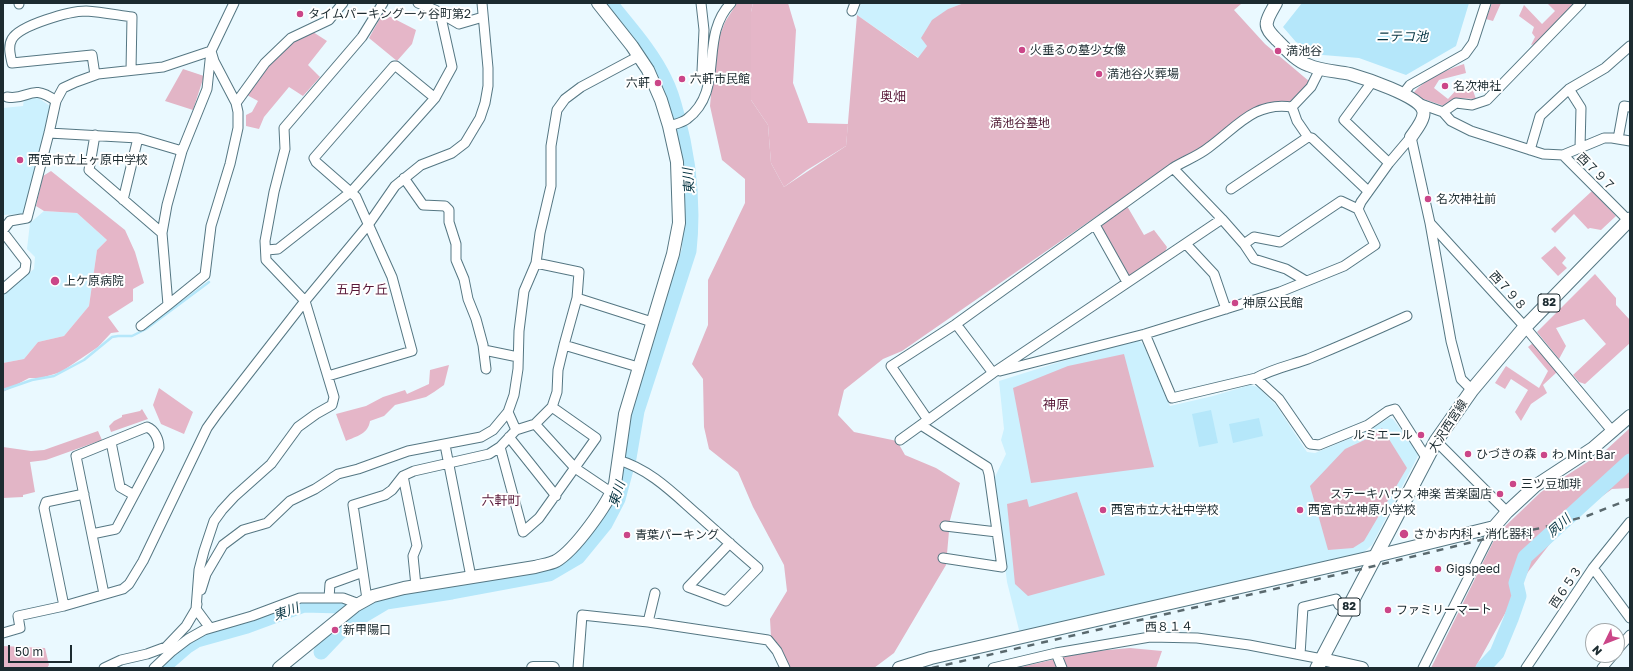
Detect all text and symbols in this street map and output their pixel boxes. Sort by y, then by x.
place label: タイムパーキング一ヶ谷町第2 [308,7,471,21]
marker: タイムパーキング一ヶ谷町第2 [295,9,305,19]
water label: ニテコ池 [1376,29,1428,45]
place label: 火垂るの墓少女像 [1030,43,1126,57]
place label: 満池谷 [1286,44,1322,58]
marker: 火垂るの墓少女像 [1017,45,1027,55]
marker: 満池谷 [1273,46,1283,56]
place label: 満池谷火葬場 [1107,67,1179,81]
marker: 満池谷火葬場 [1094,69,1104,79]
place label: 六軒市民館 [690,72,750,86]
marker: 六軒市民館 [677,74,687,84]
place label: 六軒 [626,76,650,90]
marker: 六軒 [653,78,663,88]
place label: 名次神社 [1453,79,1501,93]
marker: 名次神社 [1440,81,1450,91]
district label: 奥畑 [880,89,906,105]
park label: 満池谷墓地 [990,116,1050,130]
street label: 西７９７ [1574,150,1618,194]
place label: 西宮市立上ヶ原中学校 [28,153,148,167]
marker: 西宮市立上ヶ原中学校 [15,155,25,165]
water label: 東川 [680,167,698,195]
place label: 名次神社前 [1436,192,1496,206]
marker: 名次神社前 [1423,194,1433,204]
street label: 西７９８ [1487,268,1529,314]
place label: 上ケ原病院 [64,274,124,288]
marker: 上ケ原病院 [49,275,61,287]
district label: 五月ケ丘 [336,282,388,298]
road number: 82 [1538,294,1560,312]
place label: 神原公民館 [1243,296,1303,310]
marker: 神原公民館 [1230,298,1240,308]
district label: 神原 [1043,397,1069,413]
street label: 大沢西宮線 [1426,397,1470,455]
place label: ルミエール [1353,428,1413,442]
marker: ルミエール [1416,430,1426,440]
place label: ひづきの森 [1476,447,1536,461]
place label: わ Mint Bar [1552,448,1615,462]
marker: ひづきの森 [1463,449,1473,459]
marker: わ Mint Bar [1539,450,1549,460]
place label: 三ツ豆珈琲 [1521,477,1581,491]
water label: 東川 [606,479,628,509]
marker: 三ツ豆珈琲 [1508,479,1518,489]
place label: ステーキハウス 神楽 苦楽園店 [1330,487,1492,501]
marker: ステーキハウス 神楽 苦楽園店 [1495,489,1505,499]
district label: 六軒町 [482,493,520,509]
place label: 西宮市立大社中学校 [1111,503,1219,517]
place label: 西宮市立神原小学校 [1308,503,1416,517]
marker: 西宮市立大社中学校 [1098,505,1108,515]
marker: 西宮市立神原小学校 [1295,505,1305,515]
water label: 夙川 [1544,512,1574,540]
place label: さかお内科・消化器科 [1413,527,1533,541]
place label: 青葉パーキング [635,528,719,542]
marker: さかお内科・消化器科 [1398,528,1410,540]
marker: 青葉パーキング [622,530,632,540]
place label: Gigspeed [1446,562,1500,576]
street label: 西６５３ [1547,563,1585,611]
marker: Gigspeed [1433,564,1443,574]
road number: 82 [1338,598,1360,616]
water label: 東川 [271,600,301,624]
place label: ファミリーマート [1396,603,1492,617]
marker: ファミリーマート [1383,605,1393,615]
street label: 西８１４ [1145,619,1193,635]
place label: 新甲陽口 [343,623,391,637]
north arrow [1585,623,1625,663]
marker: 新甲陽口 [330,625,340,635]
scale bar [10,637,74,663]
text: N [1589,643,1604,658]
text: 50 m [15,644,43,659]

